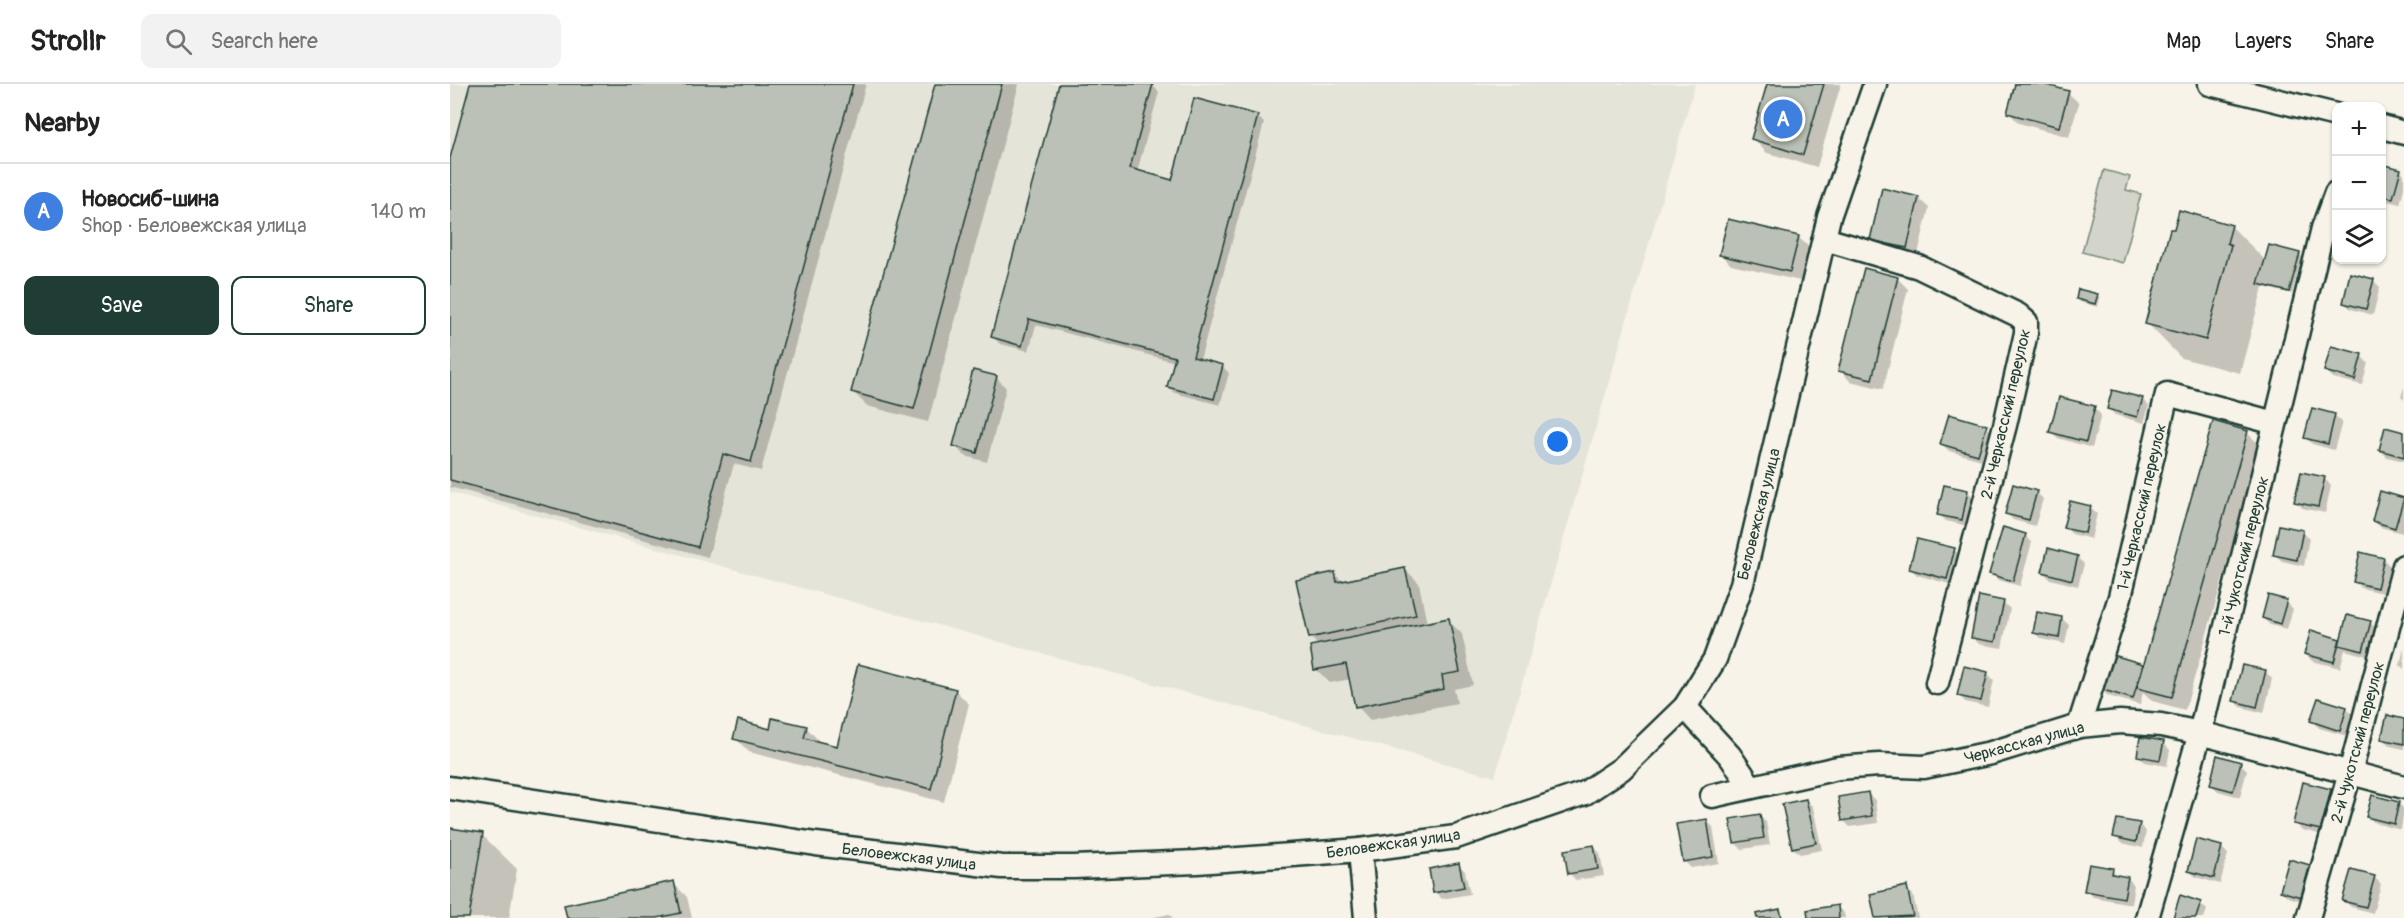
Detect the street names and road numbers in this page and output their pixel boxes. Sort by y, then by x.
street label: 2-й Черкасский переулок [1977,327,2035,501]
street label: 1-й Черкасский переулок [2113,422,2171,593]
street label: Беловежская улица [1733,446,1785,582]
street label: 1-й Чукотский переулок [2214,474,2273,638]
street label: 2-й Чукотский переулок [2327,659,2389,825]
street label: Черкасская улица [1962,717,2087,769]
street label: Беловежская улица [1325,825,1461,863]
street label: Беловежская улица [841,839,977,875]

